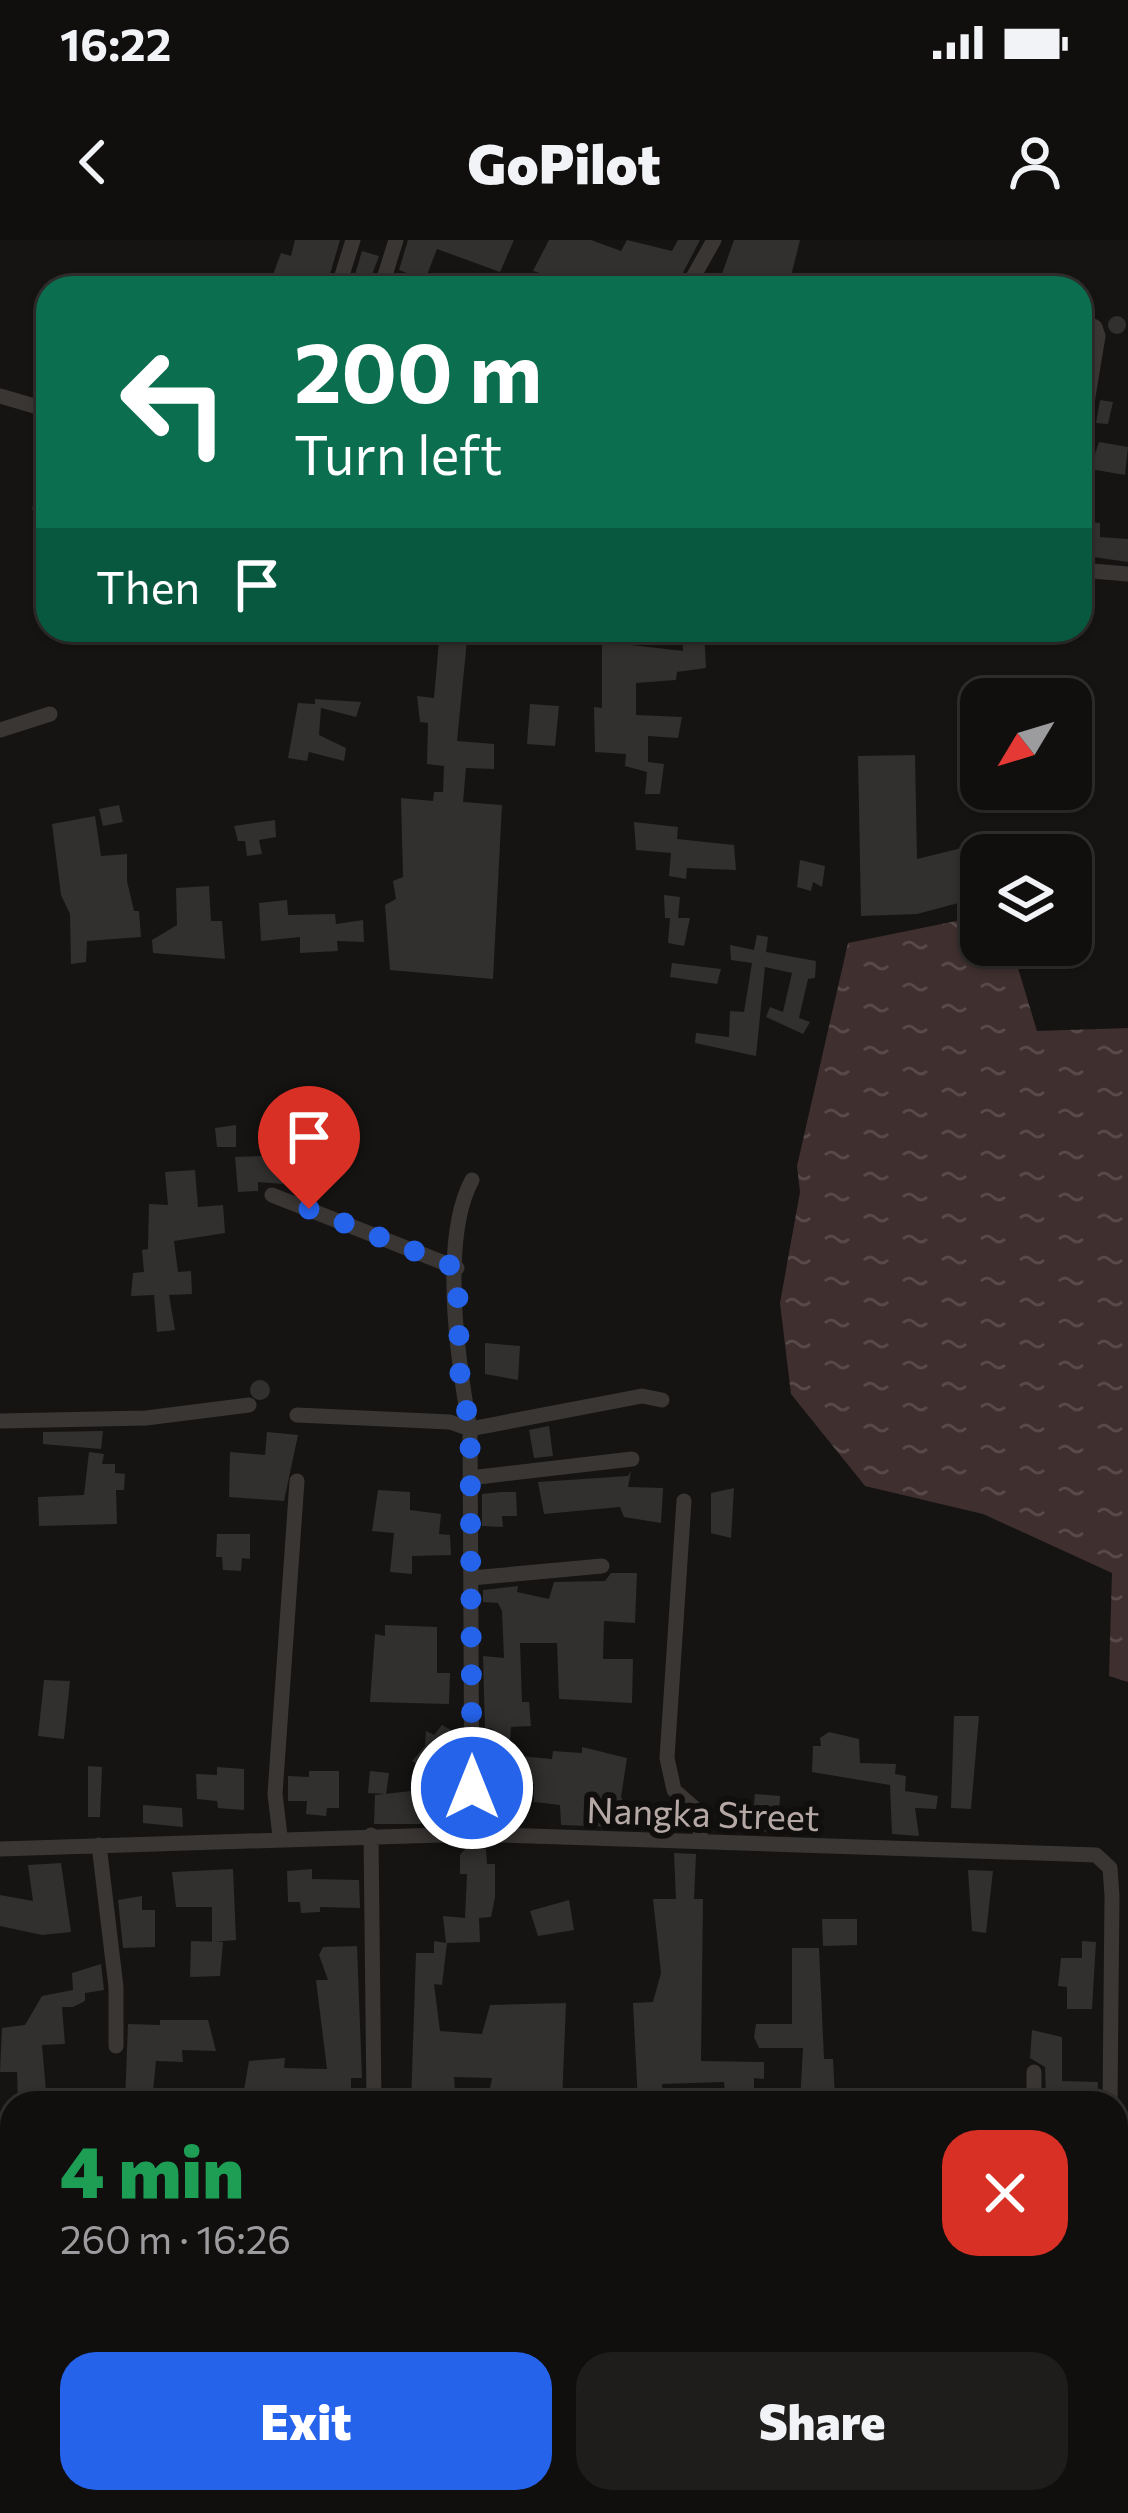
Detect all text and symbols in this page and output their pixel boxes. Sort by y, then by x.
text: 16:22 [60,15,171,70]
icon: back [60,129,126,195]
text: GoPilot [467,129,661,195]
icon: person [1002,129,1068,195]
text: 200 m [294,318,542,420]
icon: left [96,324,252,480]
text: Turn left [294,420,502,486]
icon: arrive [224,552,290,618]
text: Then [96,558,200,613]
north arrow [960,678,1092,810]
map controls [960,678,1092,966]
button: layers [960,834,1092,966]
pin [258,1086,360,1209]
icon: arrive [276,1104,342,1170]
position arrow [409,1725,535,1851]
street label: Nangka Street [586,1786,820,1838]
text: 4 min [60,2125,244,2213]
button: close [942,2130,1068,2256]
text: 260 m · 16:26 [60,2214,291,2262]
button: Exit [60,2352,552,2490]
button: Share [576,2352,1068,2490]

